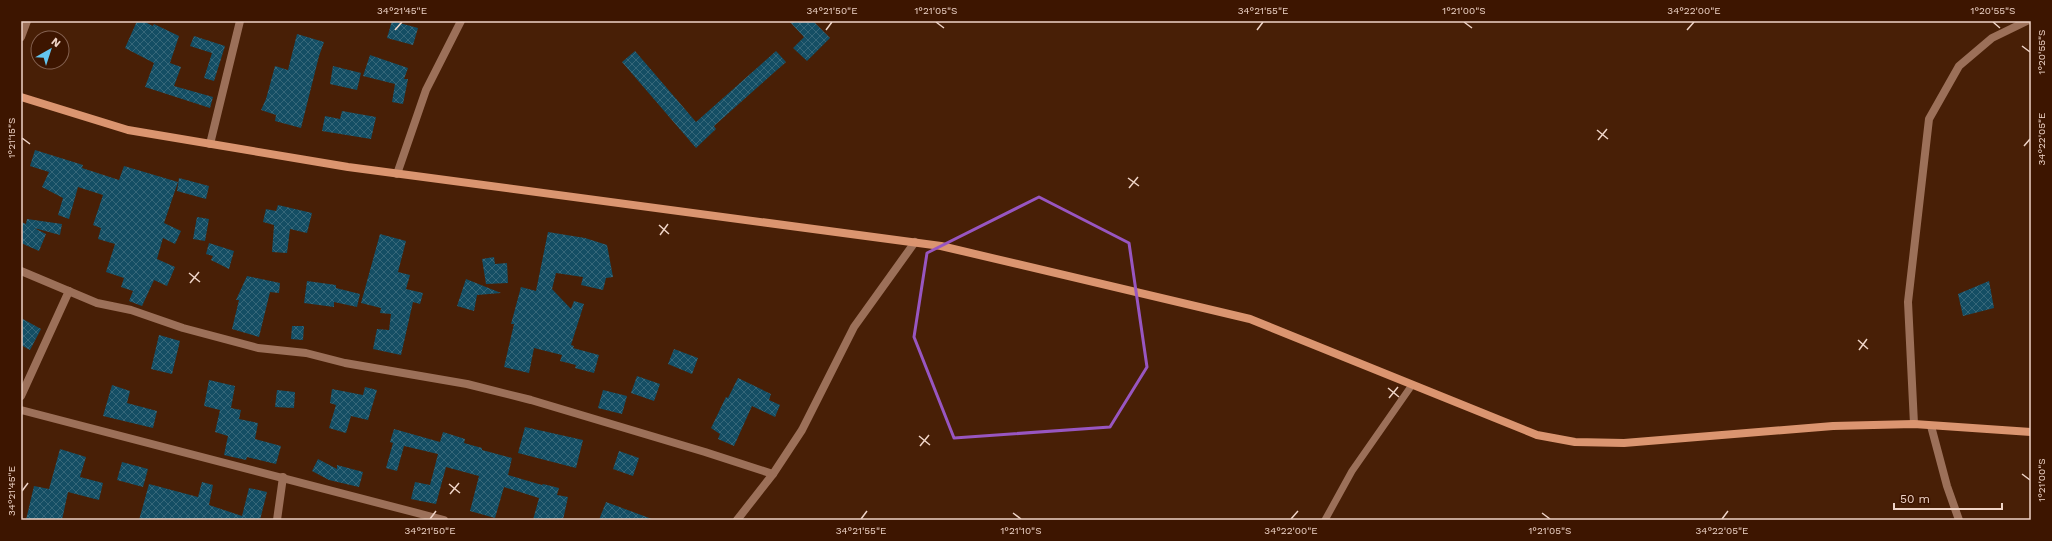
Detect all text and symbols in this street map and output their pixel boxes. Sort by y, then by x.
text: 34°21'45"E [377,5,427,16]
text: 34°21'50"E [806,5,858,16]
text: 1°21'05"S [914,5,958,16]
text: 34°21'55"E [1238,5,1288,16]
text: 1°21'00"S [1442,5,1486,16]
text: 34°22'00"E [1667,5,1721,16]
text: 1°20'55"S [1971,5,2015,16]
north arrow [30,30,70,70]
text: 1°20'55"S [2036,30,2047,74]
text: N [49,35,63,50]
text: 34°22'05"E [2036,113,2047,166]
text: 1°21'15"S [6,118,17,158]
text: 1°21'00"S [2036,458,2047,502]
text: 34°21'45"E [6,466,17,516]
scale bar [1894,485,2002,511]
text: 50 m [1900,492,1930,506]
text: 34°21'50"E [404,525,456,536]
text: 34°21'55"E [836,525,886,536]
text: 1°21'10"S [1000,525,1042,536]
text: 34°22'00"E [1264,525,1318,536]
text: 1°21'05"S [1528,525,1572,536]
text: 34°22'05"E [1696,525,1749,536]

